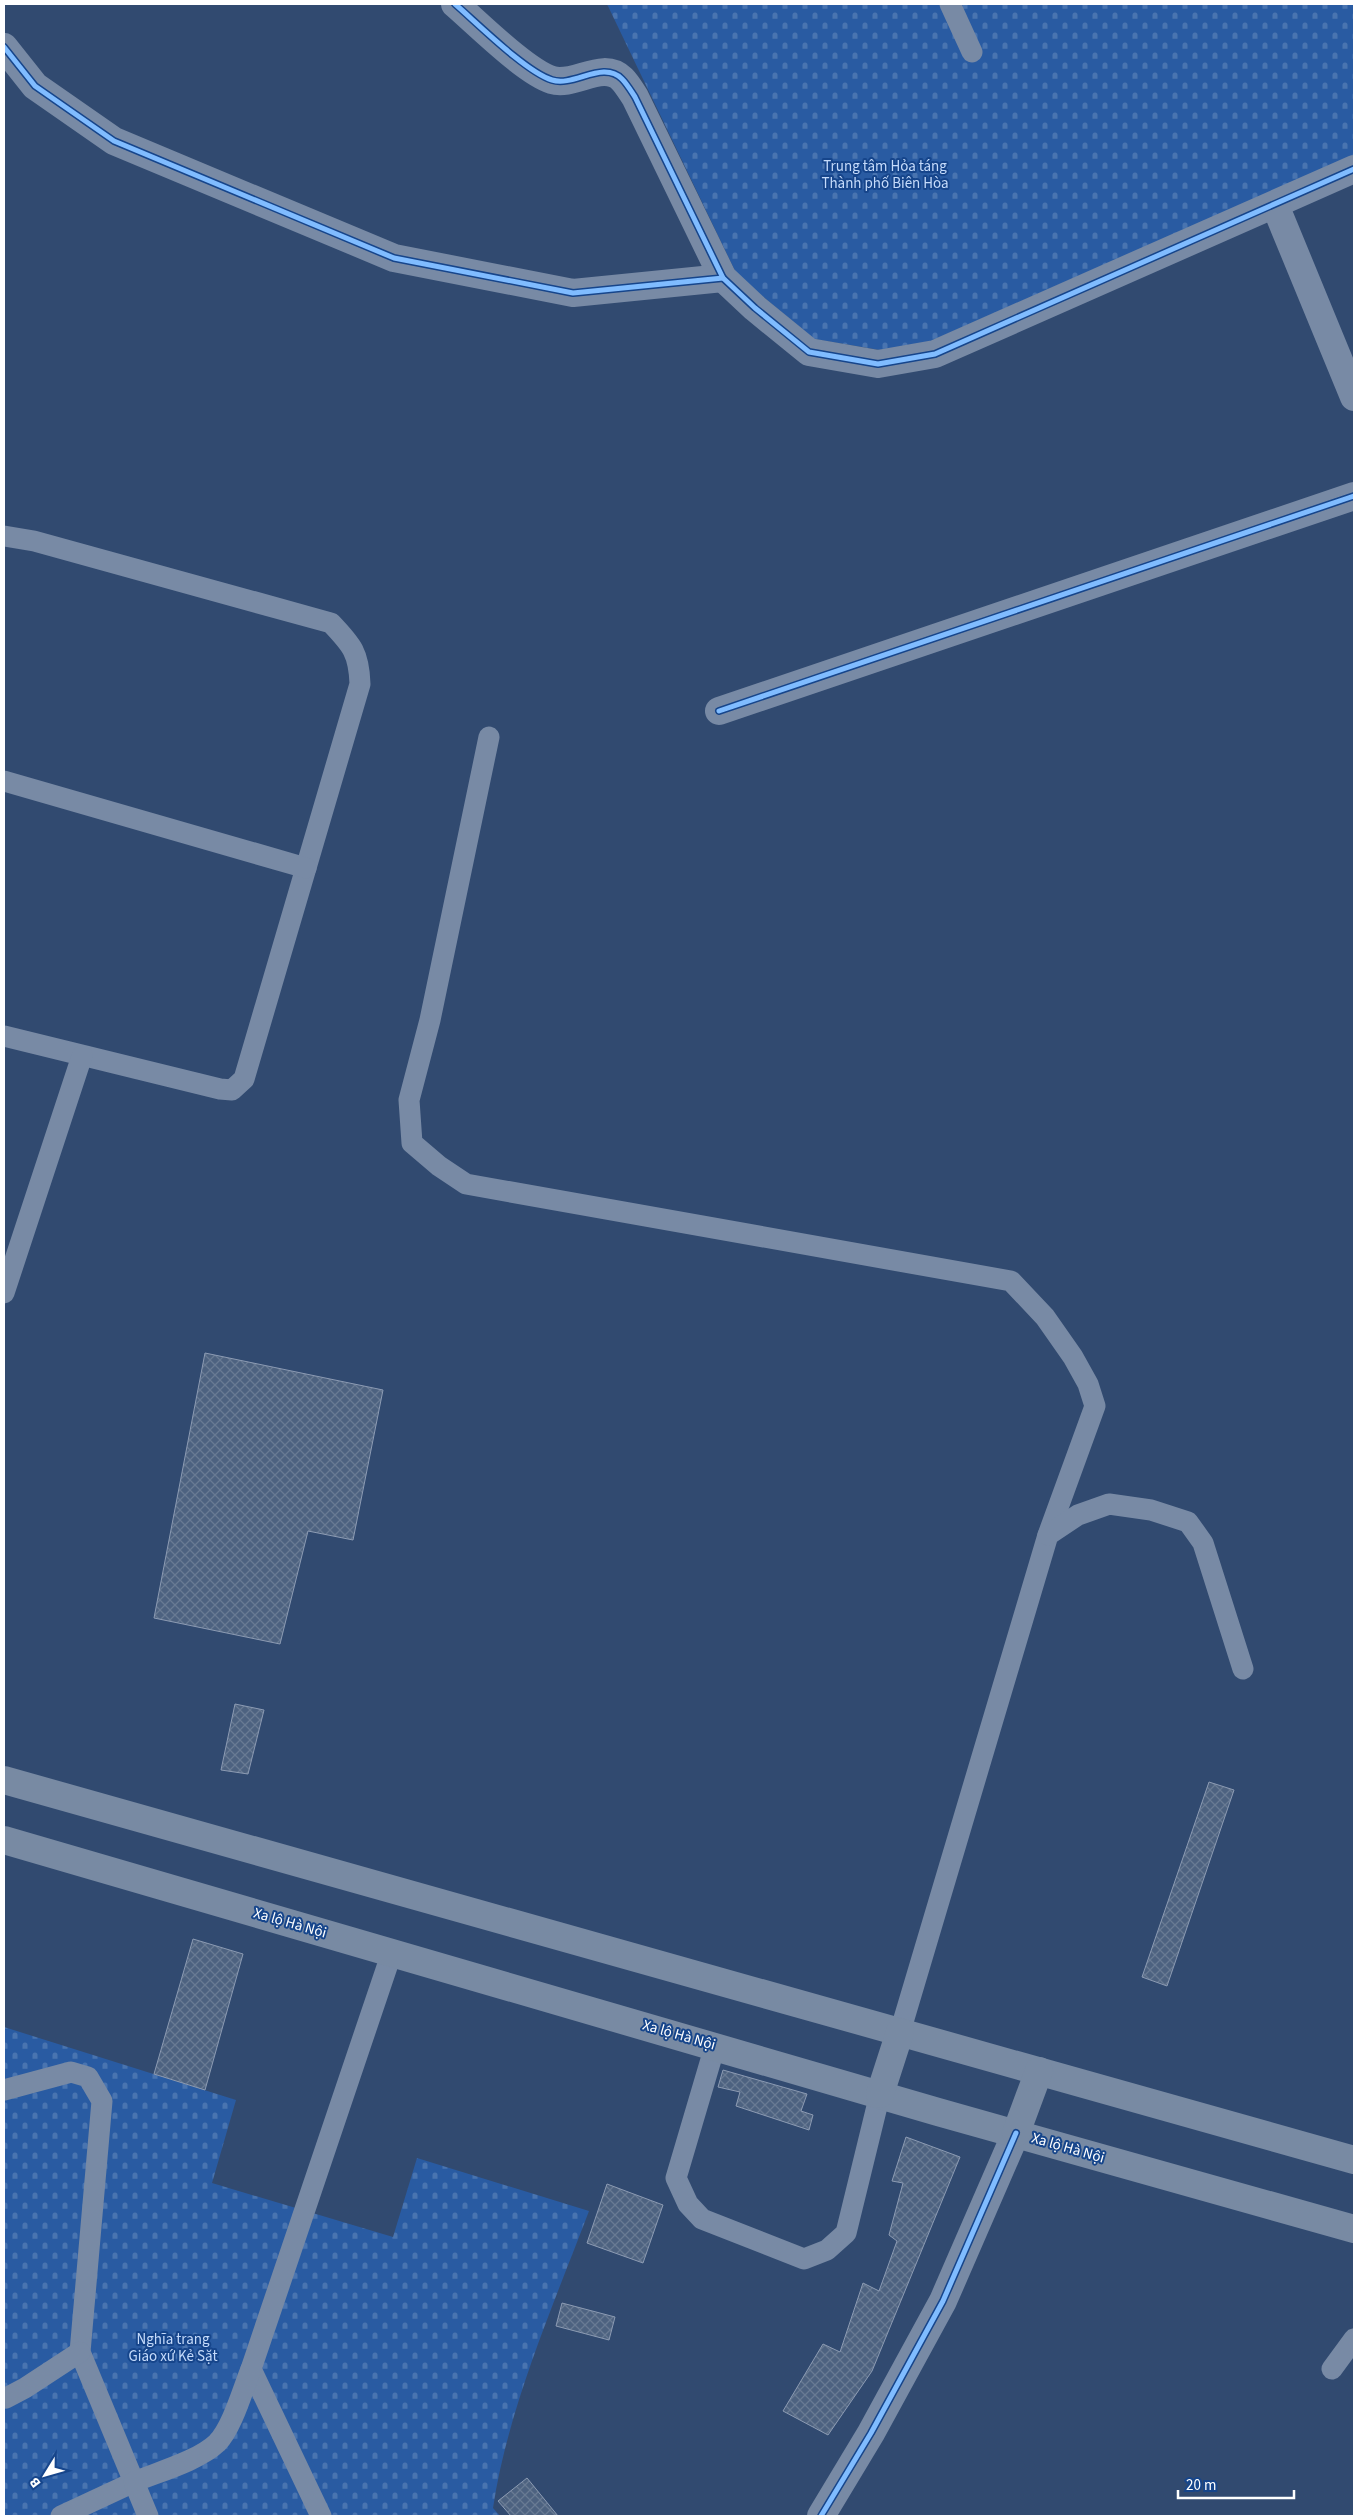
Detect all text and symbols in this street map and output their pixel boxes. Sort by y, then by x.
park label: Trung tâm Hỏa táng Thành phố Biên Hòa [821,156,949,194]
street label: Xa lộ Hà Nội [251,1903,329,1943]
street label: Xa lộ Hà Nội [640,2015,718,2055]
street label: Xa lộ Hà Nội [1029,2128,1107,2168]
park label: Nghĩa trang Giáo xứ Kẻ Sặt [129,2329,217,2367]
north arrow [20,2450,70,2500]
scale bar [1178,2468,1294,2500]
text: B [25,2472,46,2492]
text: 20 m [1186,2475,1216,2496]

